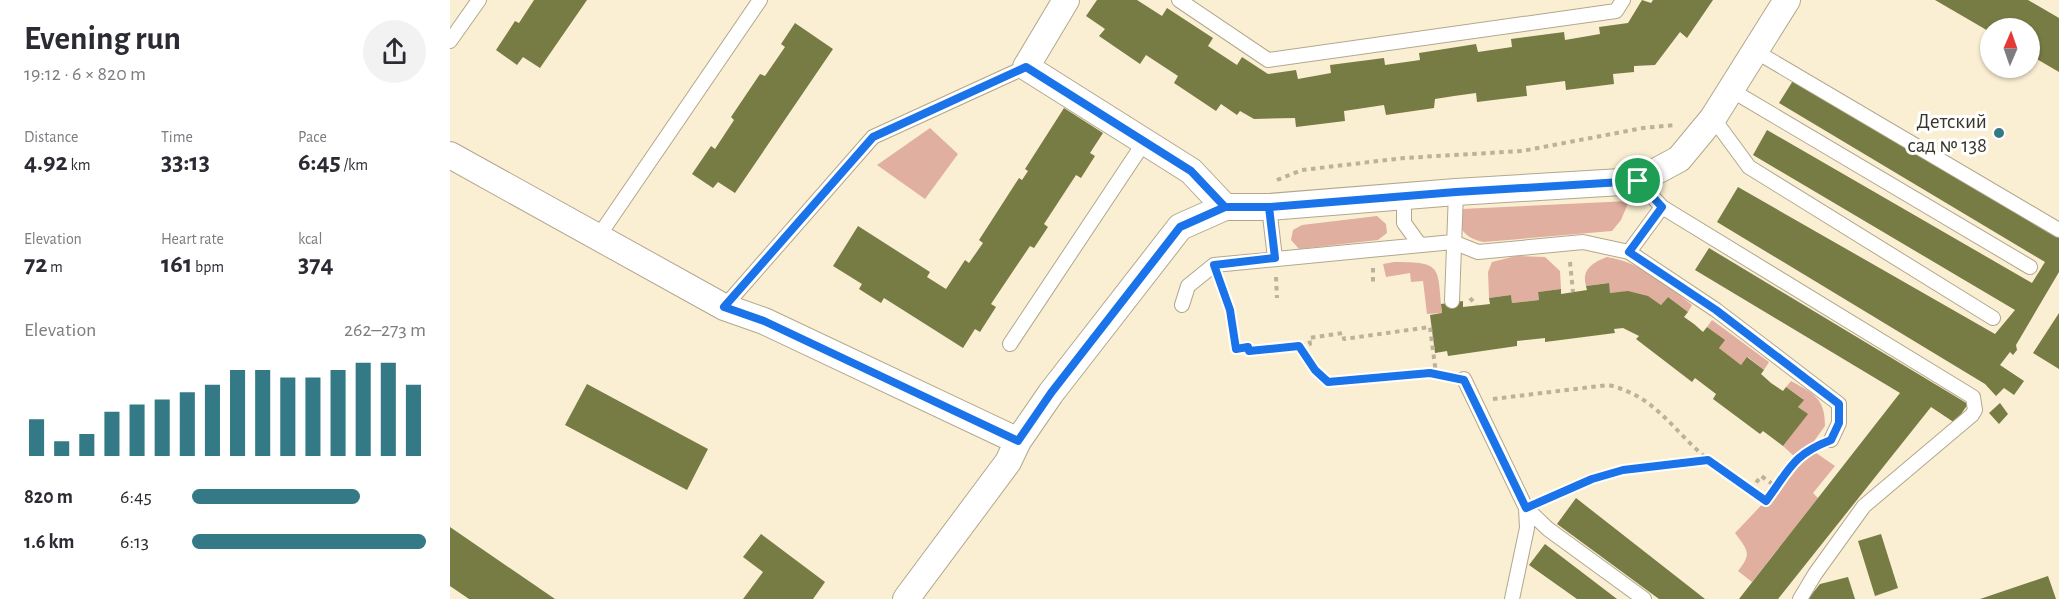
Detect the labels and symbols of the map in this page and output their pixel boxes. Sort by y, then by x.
north arrow [1980,18,2040,78]
place label: Детский сад № 138 [1907,111,1987,156]
marker: Детский сад № 138 [1992,126,2006,140]
pin [1612,155,1663,206]

